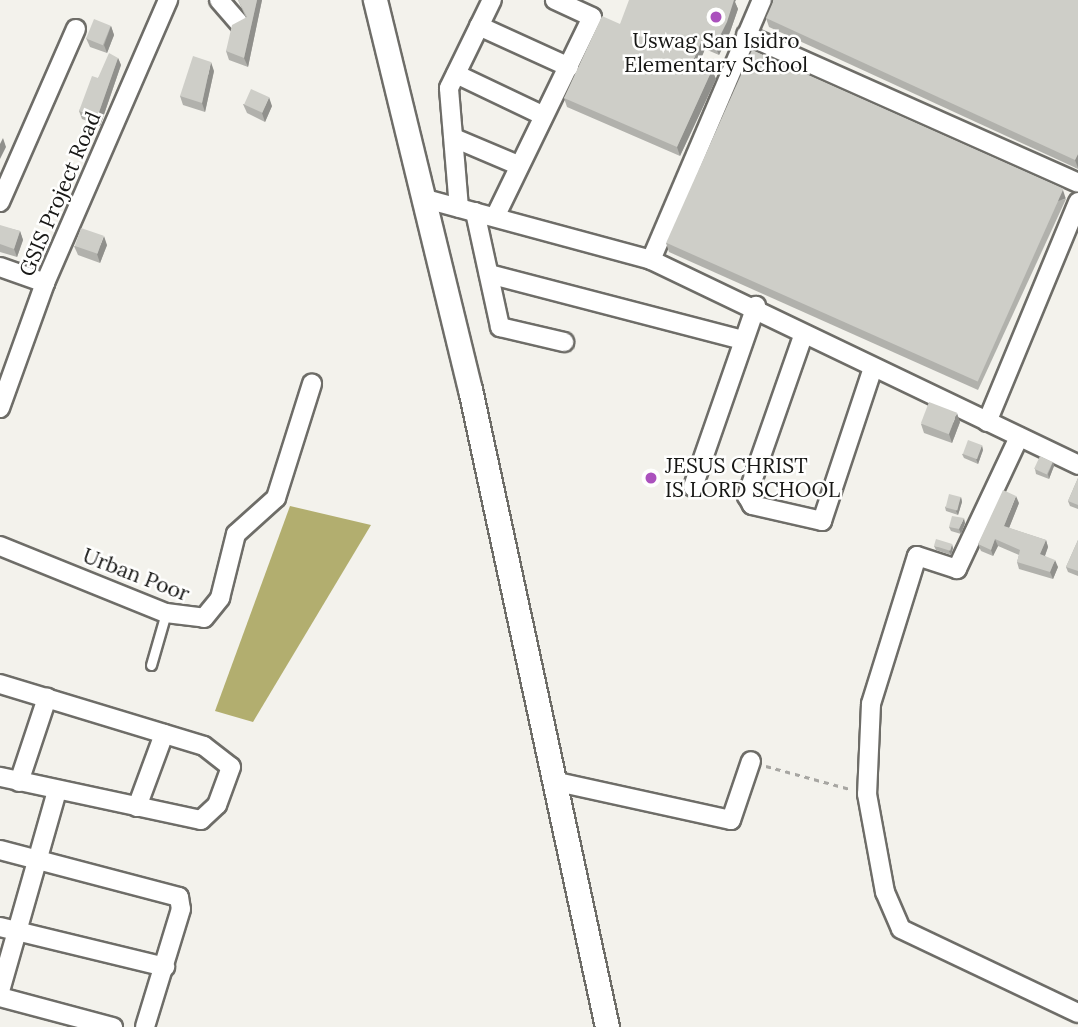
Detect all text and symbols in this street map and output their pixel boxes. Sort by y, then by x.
marker: Uswag San Isidro Elementary School [708,9,724,25]
place label: Uswag San Isidro Elementary School [624,28,808,78]
street label: GSIS Project Road [14,108,106,280]
place label: JESUS CHRIST IS LORD SCHOOL [665,453,840,503]
marker: JESUS CHRIST IS LORD SCHOOL [643,470,659,486]
street label: Urban Poor [79,543,193,607]

